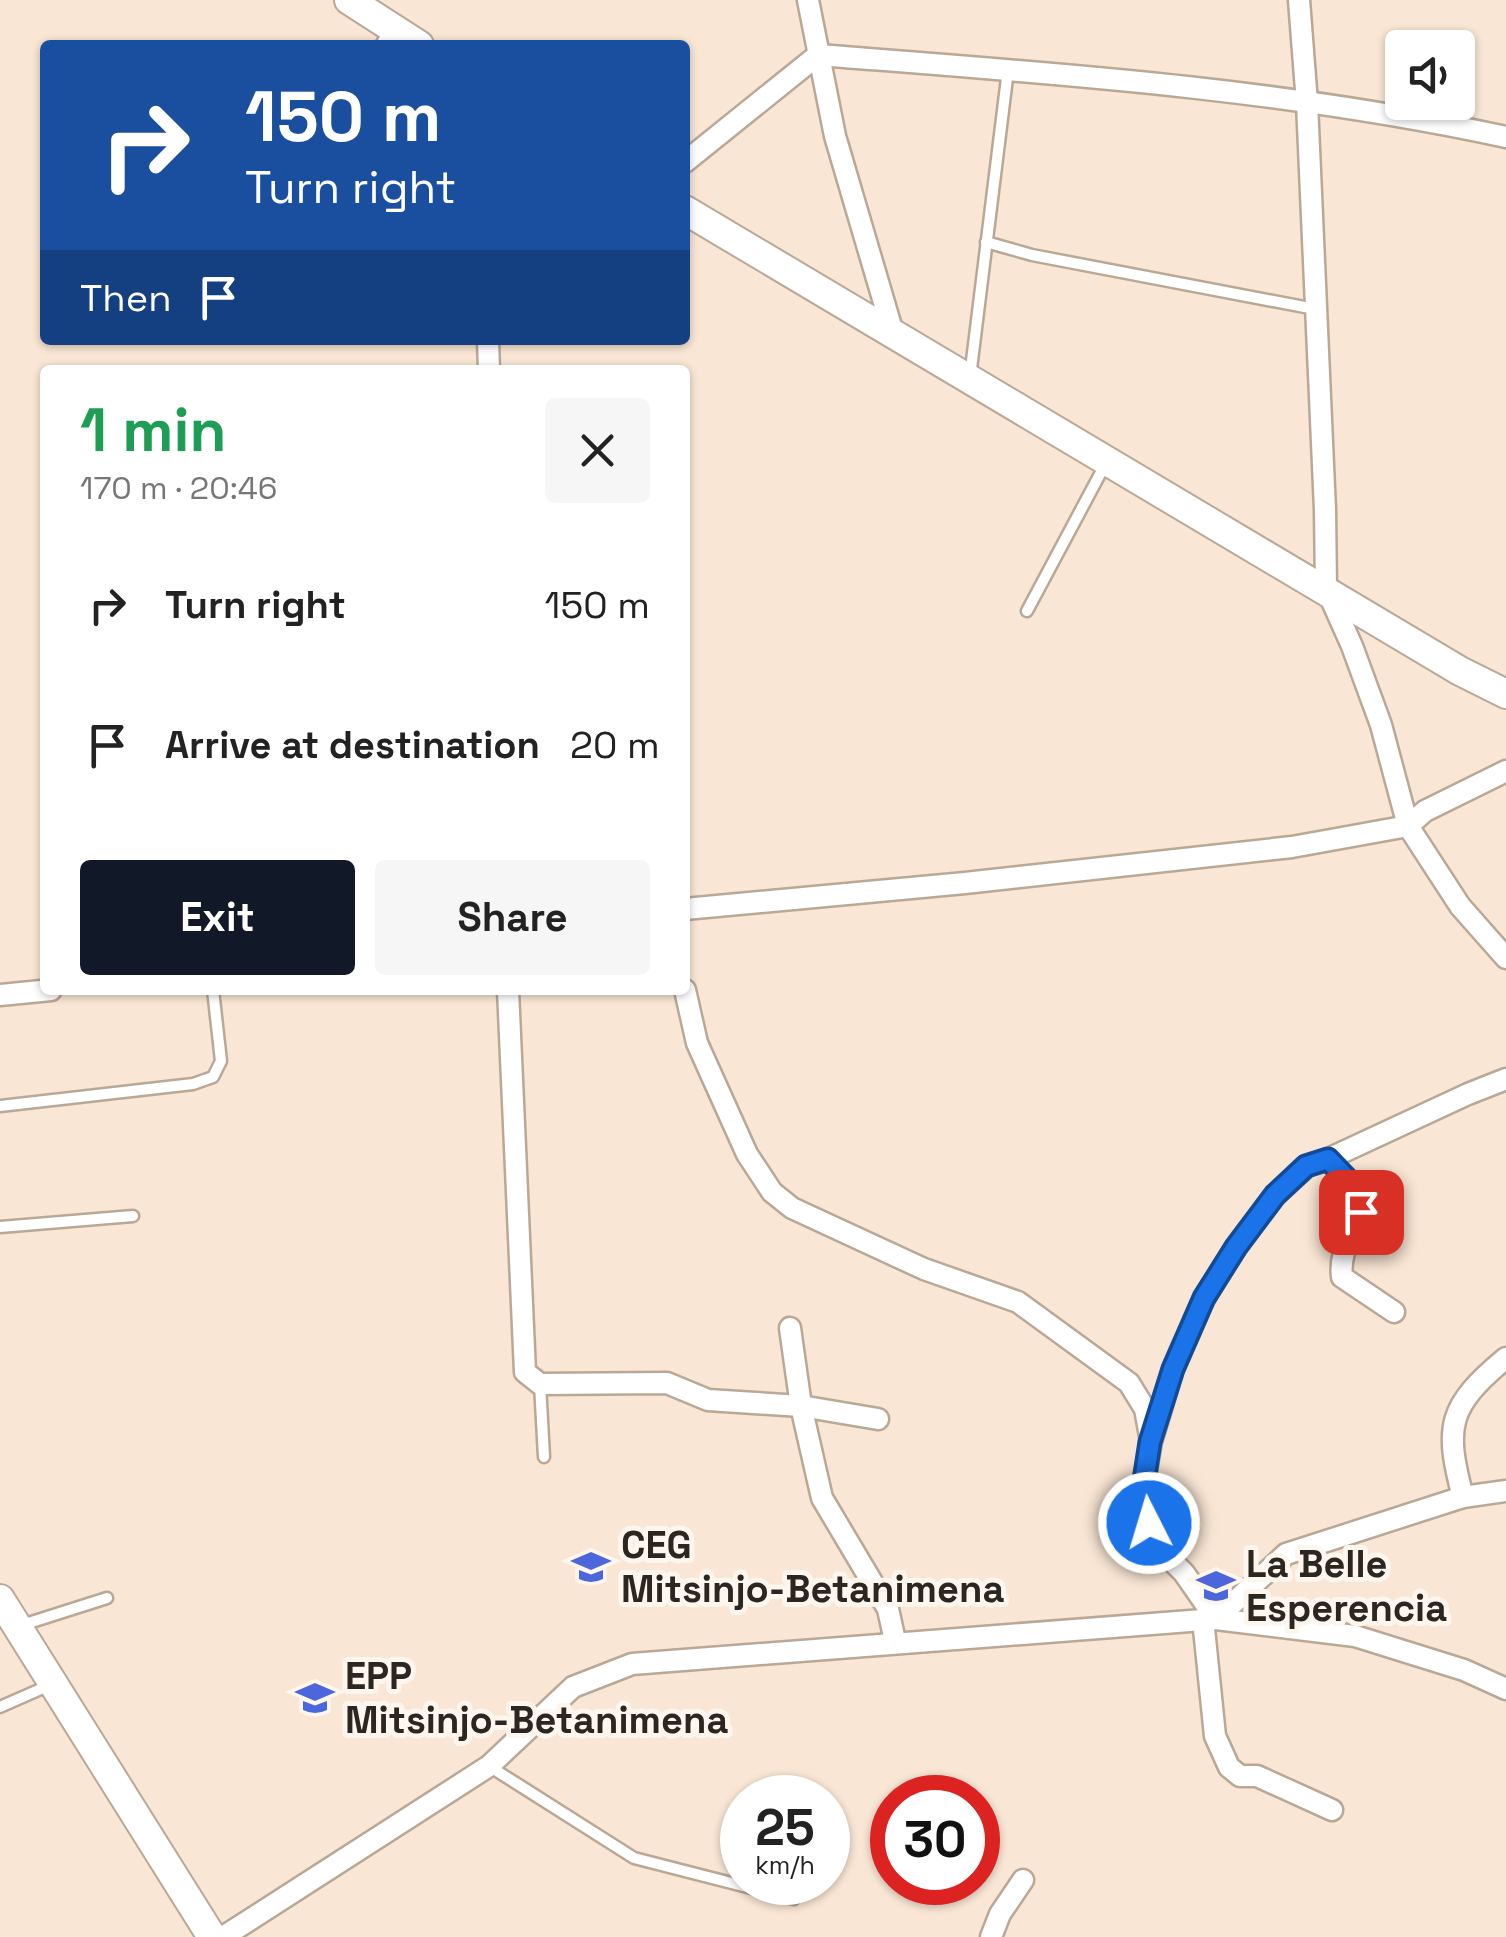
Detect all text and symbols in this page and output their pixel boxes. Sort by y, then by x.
map controls [1385,30,1475,120]
button: sound [1385,30,1475,120]
text: 150 m [245,72,442,161]
icon: right [80,80,210,210]
text: Turn right [245,159,456,216]
icon: arrive [191,270,246,325]
text: Then [80,274,171,322]
text: 1 min [80,392,227,469]
button: close [545,398,650,503]
text: 170 m · 20:46 [80,468,277,508]
icon: right [80,578,135,633]
text: Turn right [165,581,346,629]
text: 150 m [545,581,650,629]
icon: arrive [80,718,135,773]
text: Arrive at destination [165,721,540,769]
text: 20 m [570,721,660,769]
button: Exit [80,860,355,975]
button: Share [375,860,650,975]
pin [1319,1170,1404,1255]
icon: arrive [1334,1185,1389,1240]
position arrow [1097,1471,1201,1575]
place label: CEG Mitsinjo-Betanimena [621,1521,1004,1613]
place label: La Belle Esperencia [1246,1540,1447,1632]
school or university icon: CEG Mitsinjo-Betanimena [570,1546,612,1588]
school or university icon: La Belle Esperencia [1195,1565,1237,1607]
place label: EPP Mitsinjo-Betanimena [345,1652,728,1744]
school or university icon: EPP Mitsinjo-Betanimena [294,1677,336,1719]
speed limit sign: 30 [870,1775,1000,1905]
text: 25 [755,1796,815,1860]
text: km/h [755,1849,815,1881]

